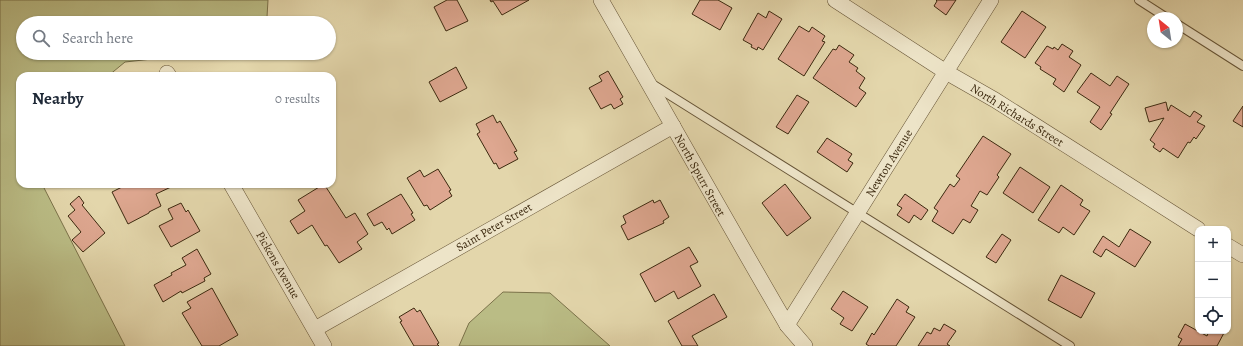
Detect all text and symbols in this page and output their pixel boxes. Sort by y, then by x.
north arrow [1147,12,1183,48]
search box [16,16,336,60]
icon: search [30,27,52,49]
text: Search here [62,28,133,48]
street label: North Richards Street [967,80,1067,150]
text: Nearby [32,87,83,110]
text: 0 results [275,90,320,107]
street label: Newton Avenue [862,126,916,200]
street label: North Spurr Street [671,131,729,219]
street label: Saint Peter Street [453,199,535,255]
map controls [1195,226,1231,334]
button: + [1195,226,1231,262]
street label: Pickens Avenue [252,228,304,302]
button: − [1195,262,1231,298]
button: locate [1195,298,1231,334]

